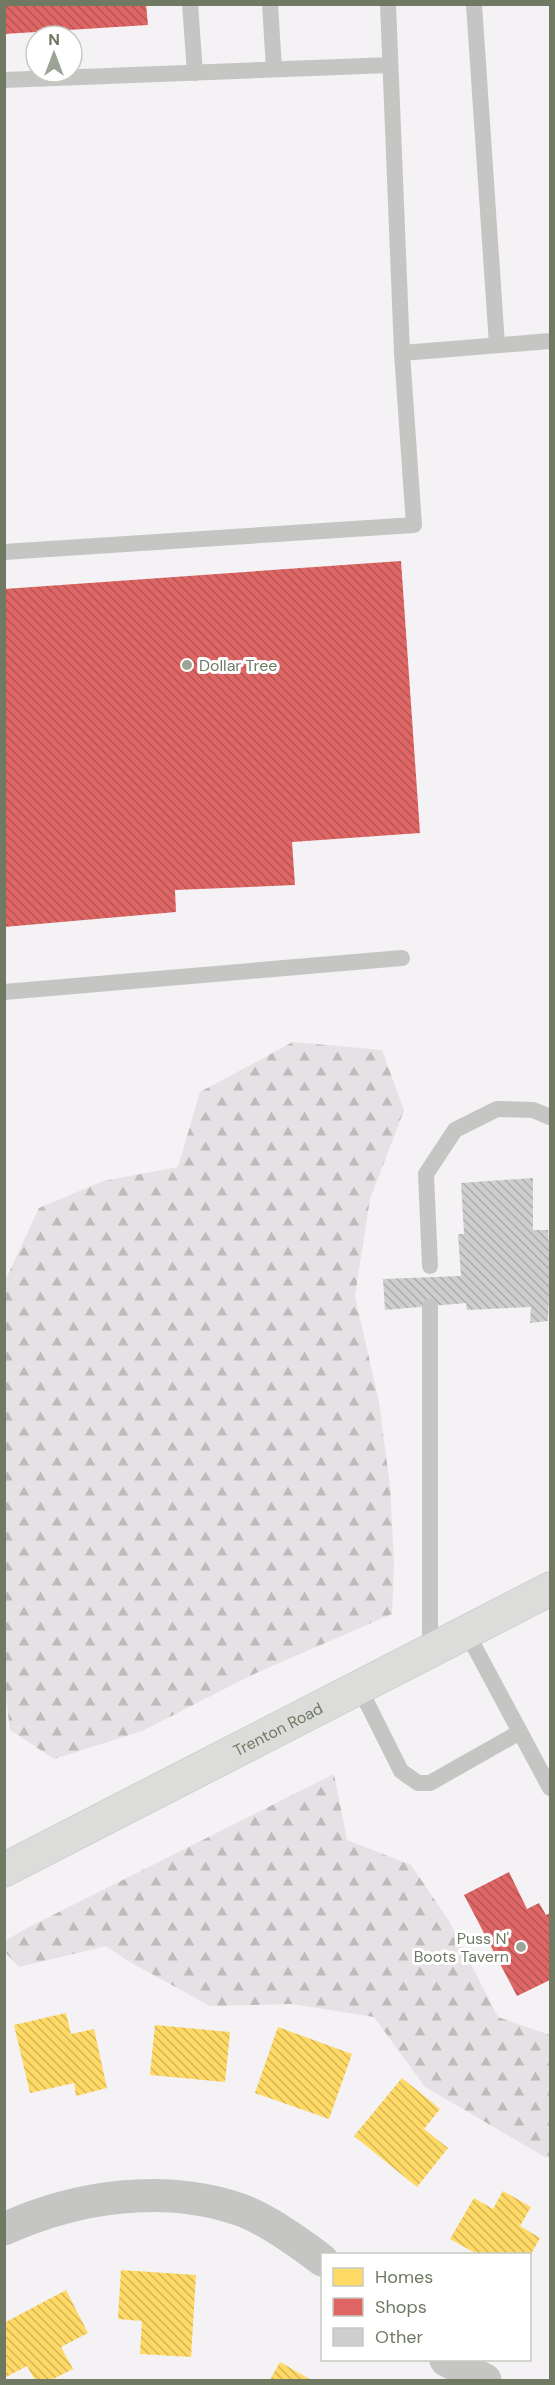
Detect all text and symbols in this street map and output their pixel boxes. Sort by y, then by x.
north arrow [24,24,84,84]
text: N [48,29,60,50]
place label: Dollar Tree [199,655,277,676]
marker: Dollar Tree [180,658,194,672]
street label: Trenton Road [230,1698,327,1761]
place label: Puss N' Boots Tavern [414,1928,509,1967]
marker: Puss N' Boots Tavern [514,1940,528,1954]
legend [321,2253,531,2361]
text: Homes [375,2265,433,2289]
text: Shops [375,2295,427,2319]
text: Other [375,2325,424,2349]

